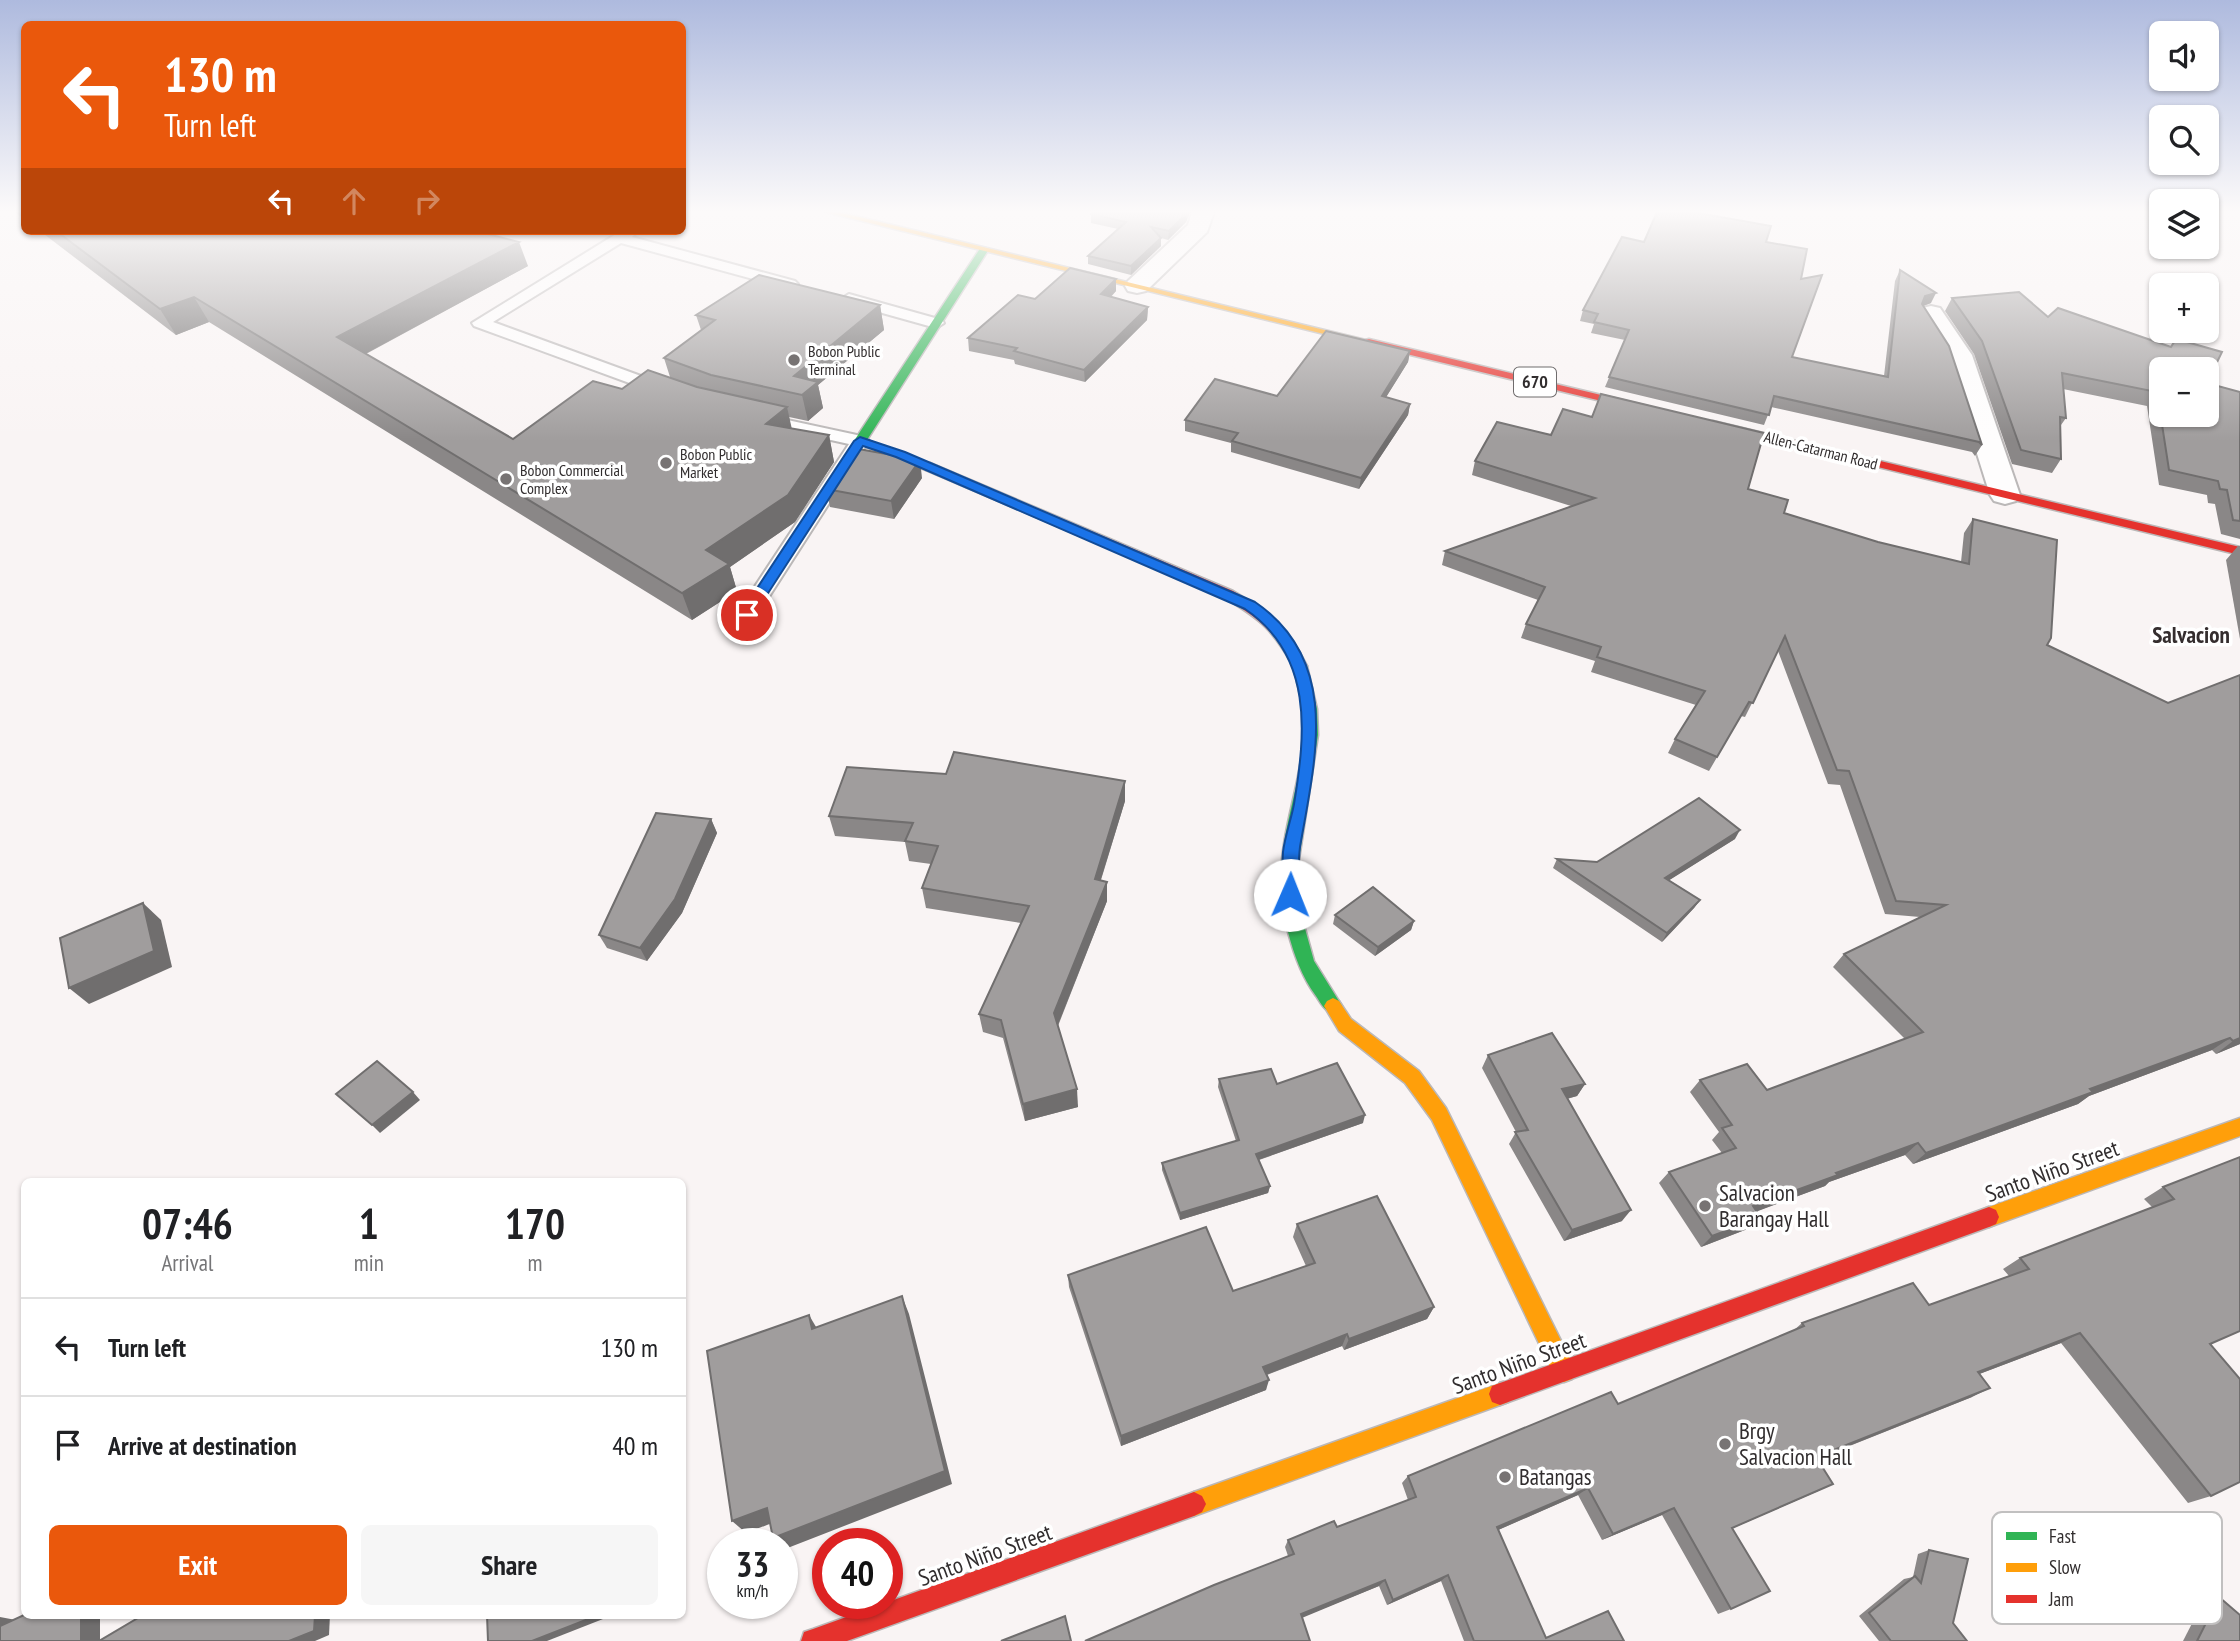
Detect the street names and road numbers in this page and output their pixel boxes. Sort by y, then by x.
road number: 670 [1514,368,1556,396]
street label: Allen-Catarman Road [1762,426,1880,474]
street label: Santo Niño Street [1981,1133,2123,1208]
street label: Santo Niño Street [1448,1325,1590,1400]
street label: Santo Niño Street [914,1517,1056,1592]

